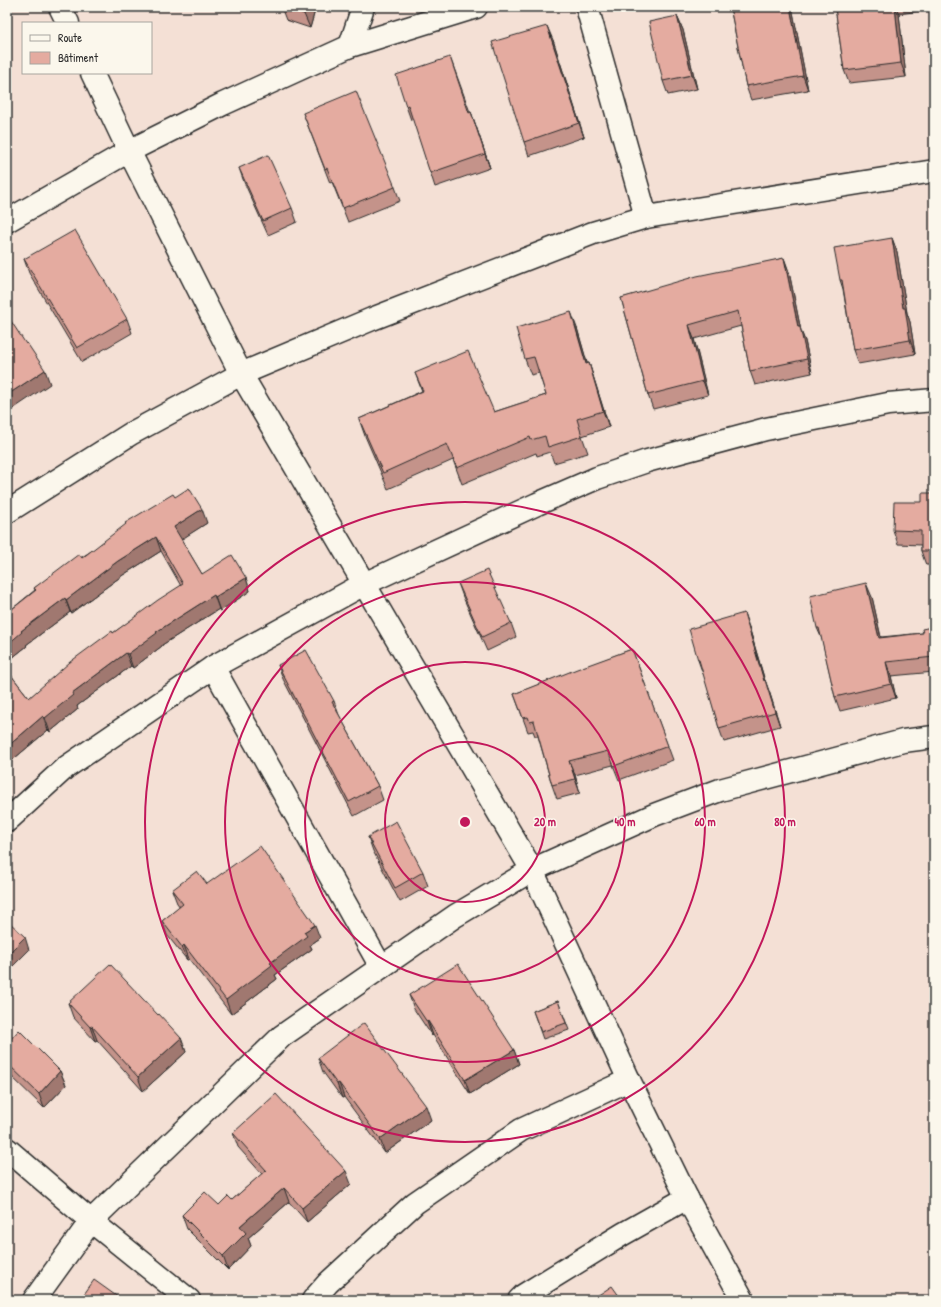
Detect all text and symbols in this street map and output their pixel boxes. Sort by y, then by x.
legend [22,22,152,74]
text: Route [58,29,82,46]
text: Bâtiment [58,49,99,66]
text: 20 m [534,813,556,830]
text: 40 m [615,813,635,830]
text: 60 m [694,813,716,830]
text: 80 m [774,813,796,830]
centre of rings [458,815,472,829]

